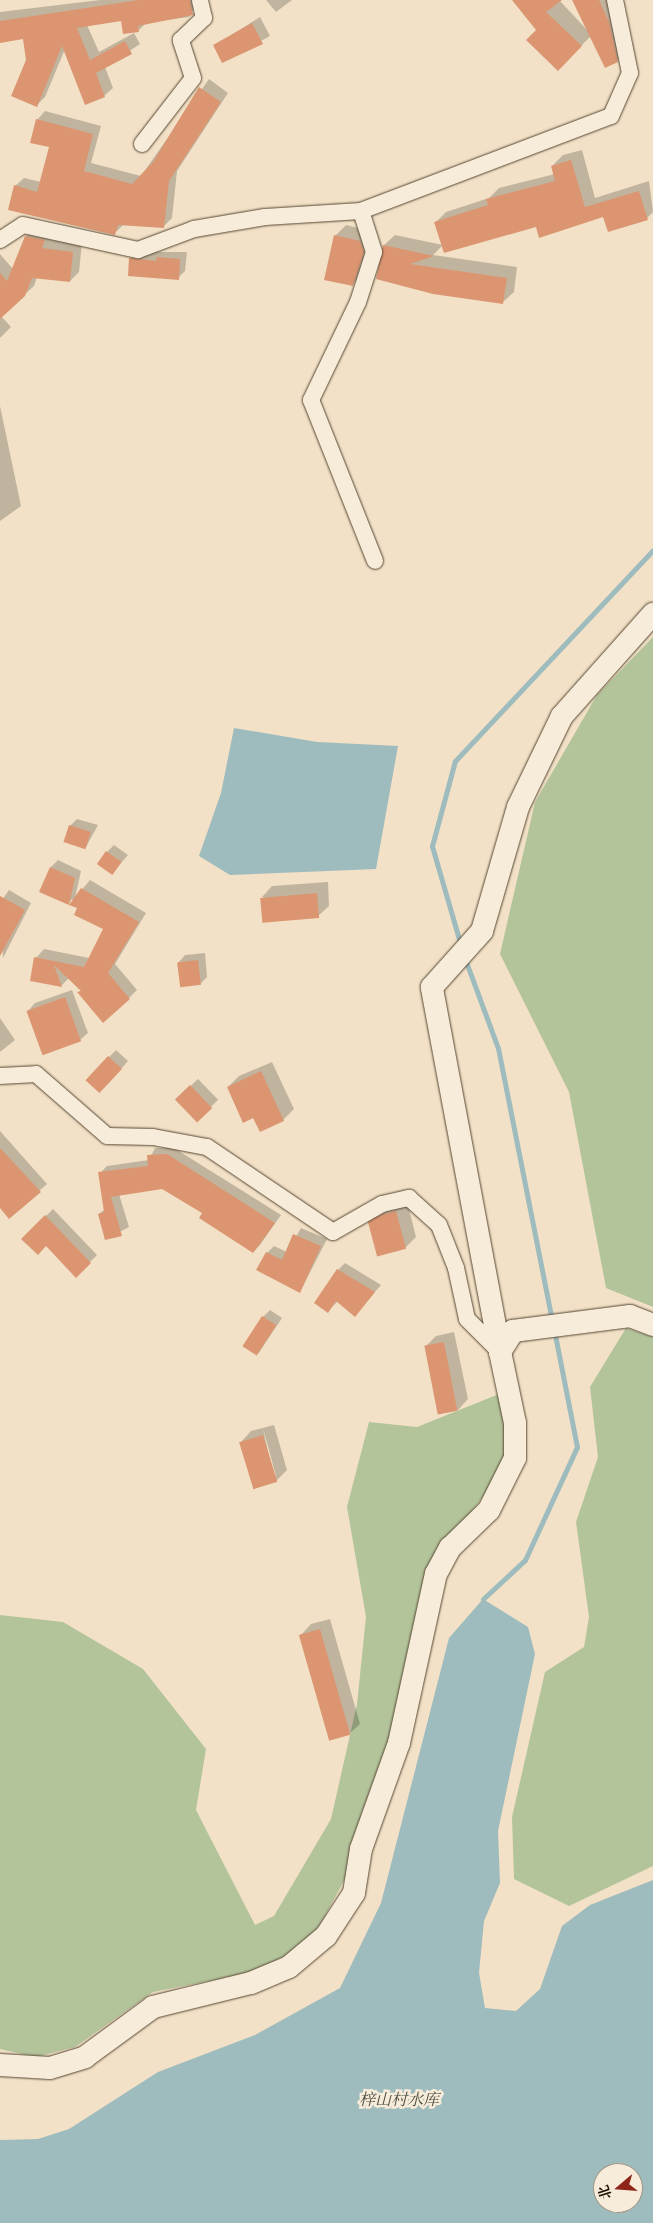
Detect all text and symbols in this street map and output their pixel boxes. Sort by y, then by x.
water label: 梓山村水库 [359,2089,439,2109]
north arrow [593,2163,643,2213]
text: 北 [594,2183,615,2202]

